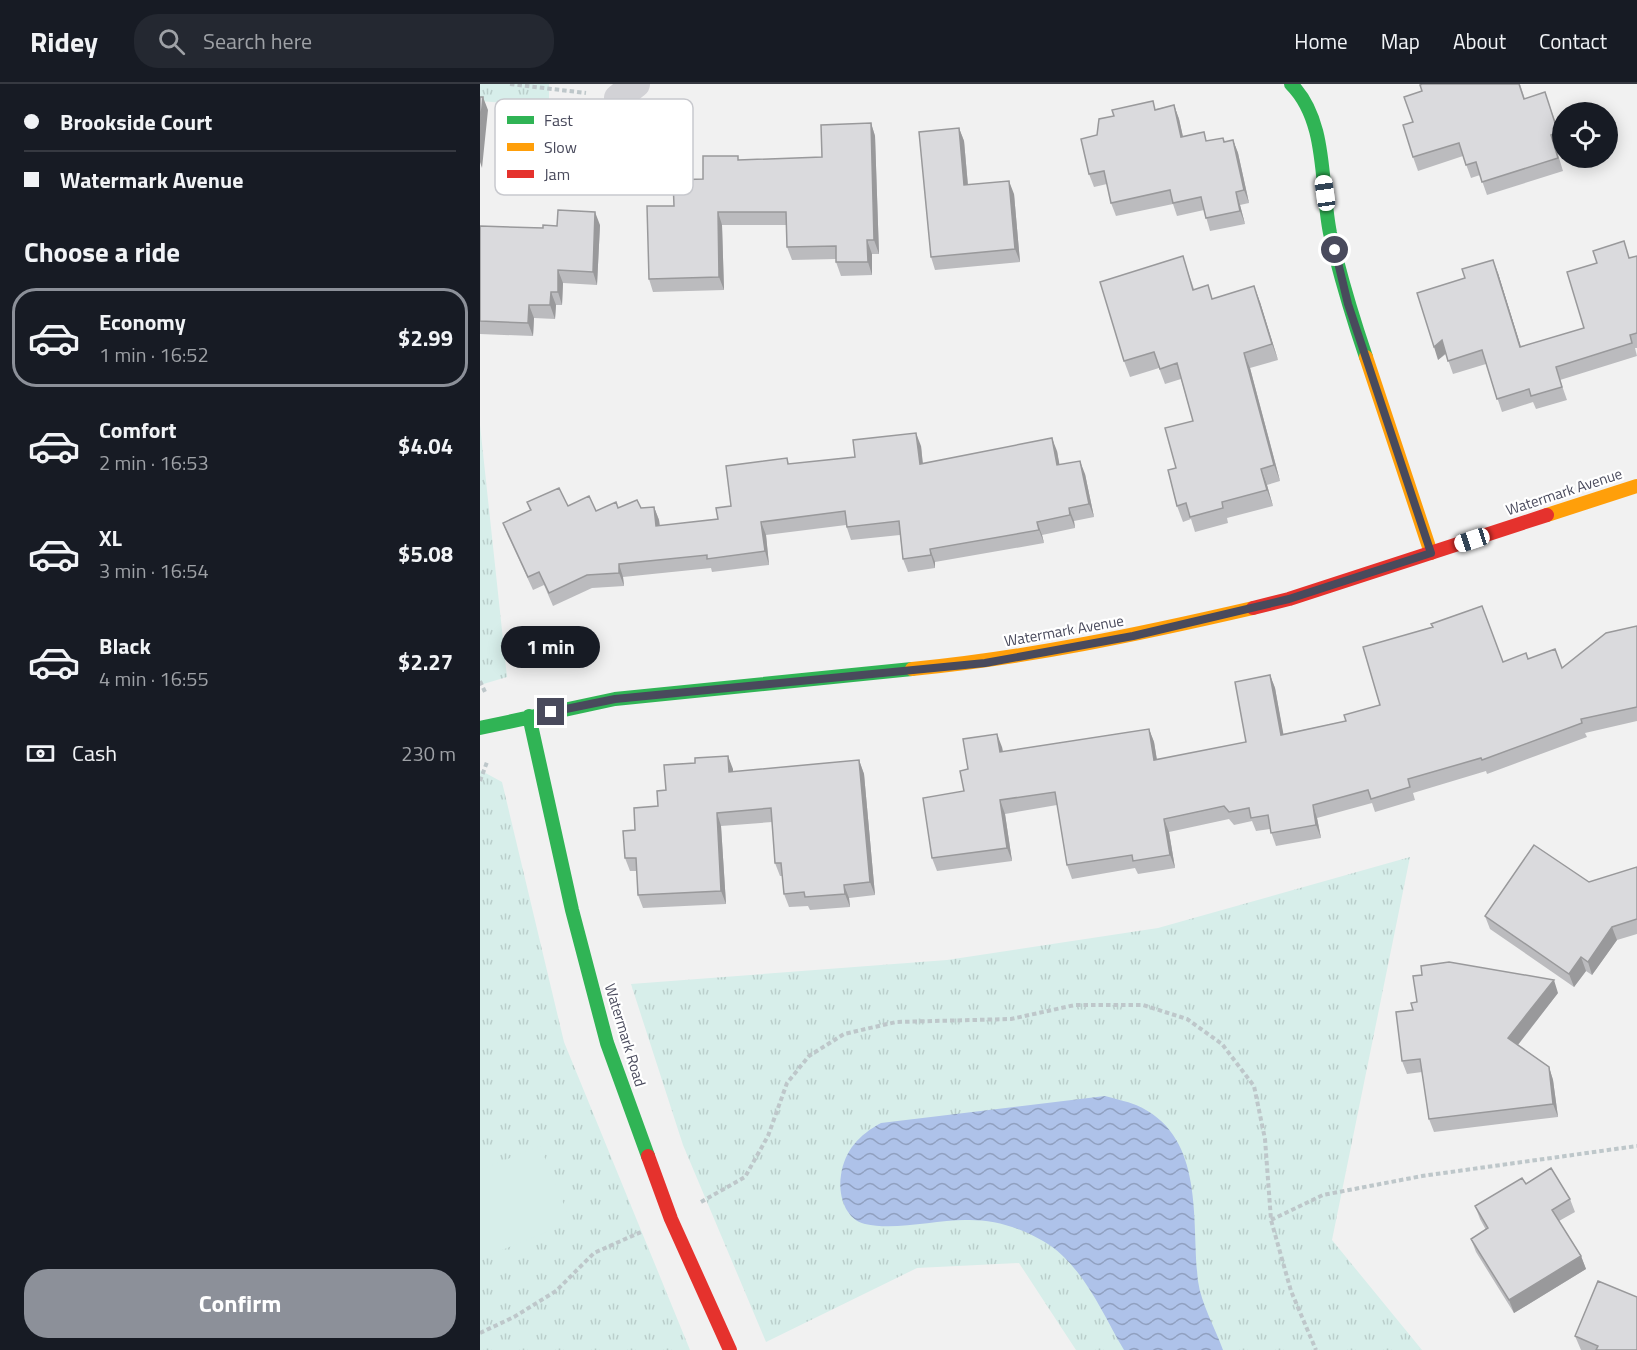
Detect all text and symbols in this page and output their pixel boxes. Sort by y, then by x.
search box [134,14,554,68]
text: Ridey [30,20,98,63]
text: Search here [203,24,312,58]
icon: search [155,25,188,58]
text: Home [1294,25,1348,57]
text: Map [1381,25,1420,57]
text: About [1453,25,1506,57]
text: Contact [1539,25,1607,57]
legend [495,99,693,195]
map controls [1552,102,1618,168]
button: locate [1552,102,1618,168]
text: Brookside Court [60,105,212,139]
text: Fast [544,108,573,132]
text: Slow [544,135,577,159]
text: Jam [544,162,570,186]
text: Watermark Avenue [60,163,243,197]
car [1314,174,1336,212]
text: Choose a ride [24,231,180,272]
route start [1321,236,1348,263]
text: Economy [99,305,186,339]
icon: car [27,311,81,365]
text: $2.99 [398,321,453,355]
text: 1 min · 16:52 [99,339,209,370]
text: Comfort [99,413,177,447]
icon: car [27,419,81,473]
text: $4.04 [398,429,453,463]
text: 2 min · 16:53 [99,447,209,478]
street label: Watermark Avenue [1503,462,1625,521]
text: XL [99,521,122,555]
car [1452,526,1492,554]
icon: car [27,527,81,581]
text: $5.08 [398,537,453,571]
text: 3 min · 16:54 [99,555,209,586]
street label: Watermark Avenue [1002,609,1126,652]
callout: 1 min [502,625,601,667]
text: Black [99,629,151,663]
text: 1 min [526,631,575,662]
icon: car [27,635,81,689]
text: $2.27 [398,645,453,679]
text: 4 min · 16:55 [99,663,209,694]
route end [537,698,564,725]
text: Cash [72,736,117,770]
icon: cash [24,737,57,770]
text: 230 m [401,738,456,769]
street label: Watermark Road [599,980,652,1089]
button: Confirm [24,1269,456,1338]

